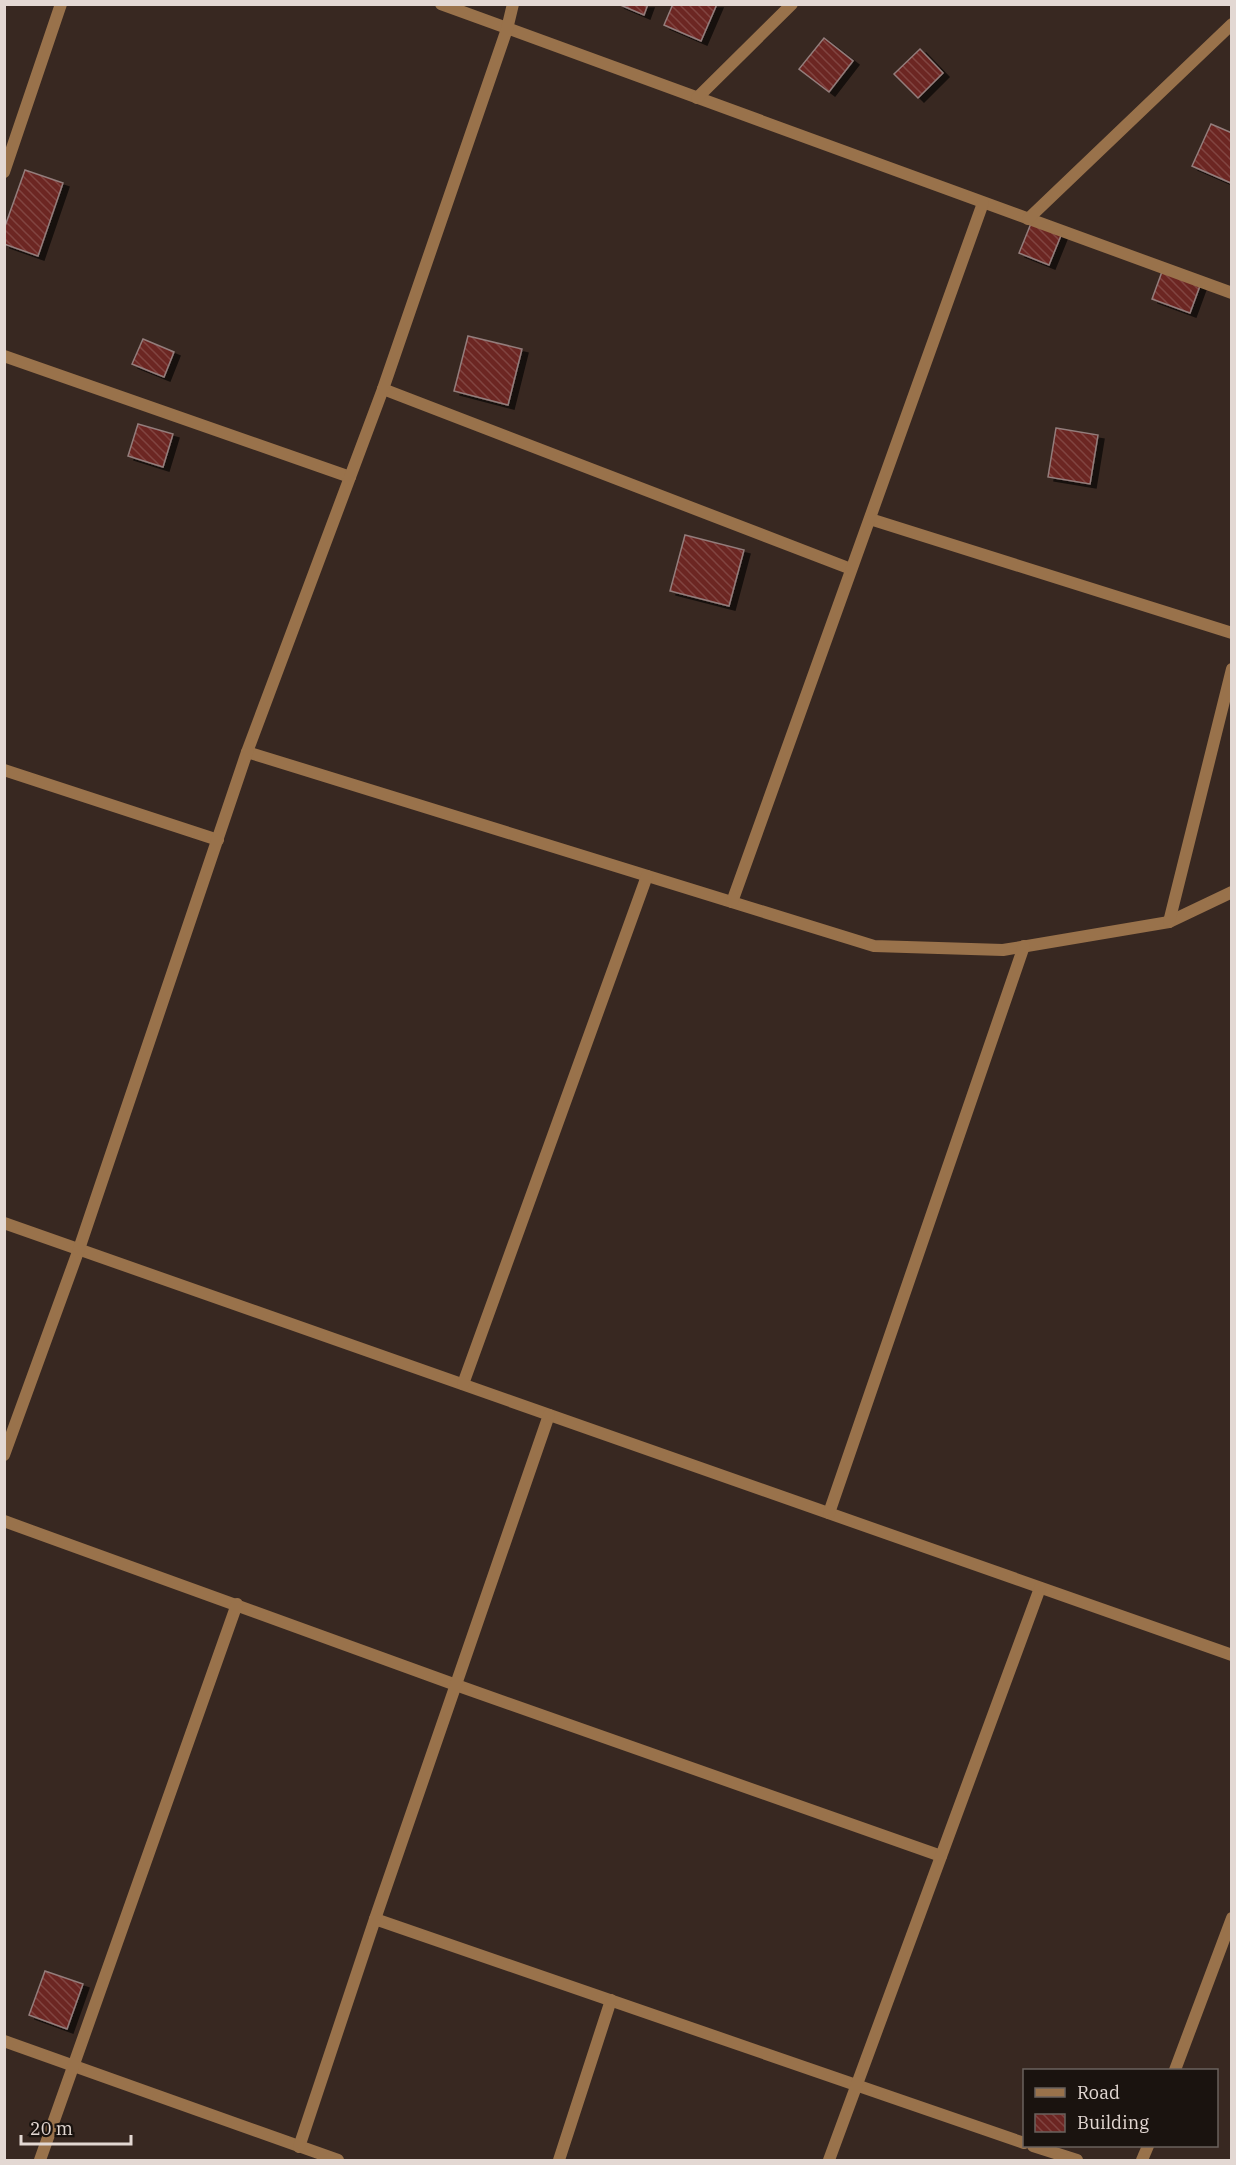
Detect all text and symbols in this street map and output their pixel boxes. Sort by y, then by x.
legend [1023,2069,1218,2147]
text: Road [1077,2081,1120,2104]
scale bar [21,2108,130,2146]
text: Building [1077,2111,1149,2134]
text: 20 m [30,2117,73,2140]

